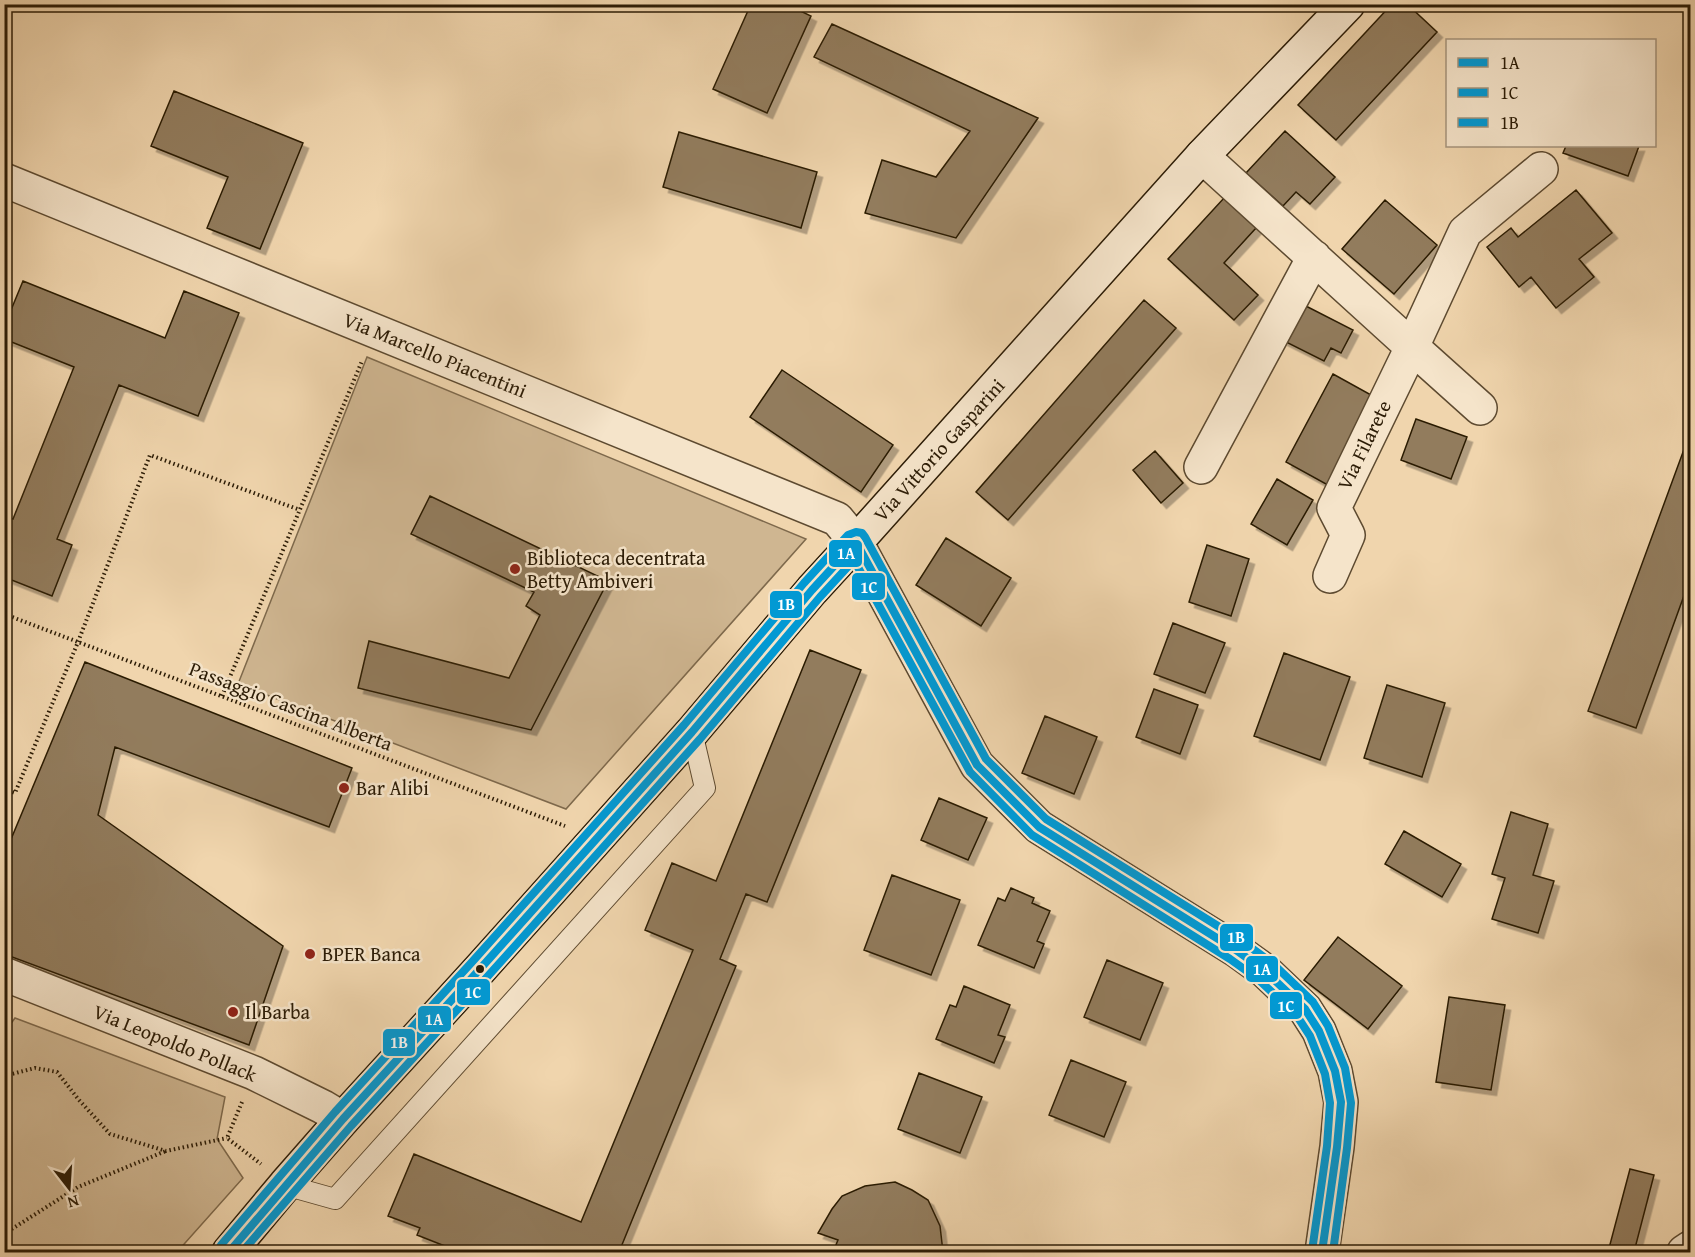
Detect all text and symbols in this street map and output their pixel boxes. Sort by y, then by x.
legend [1446,39,1656,147]
text: 1A [1500,49,1520,76]
text: 1C [1500,79,1519,106]
text: 1B [1500,109,1519,136]
street label: Via Marcello Piacentini [339,305,531,405]
street label: Via Vittorio Gasparini [866,371,1011,528]
street label: Via Filarete [1329,395,1398,495]
line badge: 1A [828,539,863,568]
text: 1A [837,541,856,565]
place label: Biblioteca decentrata Betty Ambiveri [527,543,706,595]
marker: Biblioteca decentrata Betty Ambiveri [508,562,522,576]
line badge: 1C [851,572,886,601]
text: 1C [860,575,878,599]
line badge: 1B [769,590,803,619]
text: 1B [777,592,795,616]
street label: Passaggio Cascina Alberta [185,653,398,758]
place label: Bar Alibi [356,773,429,802]
marker: Bar Alibi [337,781,351,795]
line badge: 1B [1219,923,1254,952]
text: 1B [1227,925,1245,949]
place label: BPER Banca [322,939,421,968]
marker: BPER Banca [303,947,317,961]
line badge: 1A [1245,955,1279,983]
text: 1A [1253,957,1272,981]
unlabelled marker [474,963,486,975]
line badge: 1C [456,978,491,1006]
text: 1C [464,980,482,1004]
line badge: 1C [1269,991,1303,1020]
text: 1C [1277,994,1295,1018]
street label: Via Leopoldo Pollack [89,996,262,1089]
place label: Il Barba [245,997,311,1026]
marker: Il Barba [226,1005,240,1019]
line badge: 1A [417,1005,452,1033]
text: 1A [425,1007,444,1031]
line badge: 1B [382,1028,416,1057]
text: 1B [390,1030,408,1054]
north arrow [39,1158,99,1218]
text: N [64,1189,82,1215]

